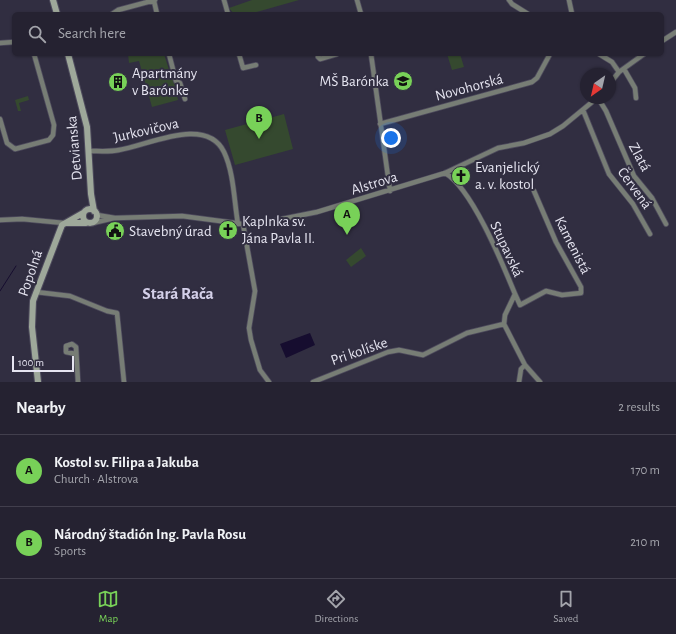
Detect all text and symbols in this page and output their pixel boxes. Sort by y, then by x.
search box [12,12,664,56]
icon: search [26,23,48,45]
text: Search here [58,26,126,41]
place label: Apartmány v Barónke [132,66,198,98]
north arrow [580,68,616,104]
school or university icon: MŠ Barónka [392,70,414,92]
building icon: Apartmány v Barónke [107,71,129,93]
street label: Novohorská [434,71,505,104]
place label: MŠ Barónka [320,73,389,89]
pin: B [246,106,272,139]
street label: Detvianska [64,115,85,181]
street label: Jurkovičova [112,116,180,145]
your location [381,128,401,148]
street label: Zlatá [626,140,653,174]
place label: Evanjelický a. v. kostol [475,160,540,192]
street label: Červená [615,164,655,212]
church icon: Evanjelický a. v. kostol [450,165,472,187]
street label: Alstrova [349,169,399,198]
pin: A [334,202,360,235]
place label: Kaplnka sv. Jána Pavla II. [242,214,315,246]
street label: Kamenistá [552,214,593,276]
church icon: Kaplnka sv. Jána Pavla II. [217,219,239,241]
street label: Stupavská [487,219,526,279]
public building icon: Stavebný úrad [104,220,126,242]
place label: Stavebný úrad [129,224,212,239]
street label: Popolná [16,248,45,298]
district label: Stará Rača [142,285,214,302]
street label: Pri kolíske [329,335,390,368]
scale bar [12,354,74,373]
text: 100 m [18,357,44,368]
text: Nearby [16,399,66,416]
text: 2 results [618,401,660,414]
text: Kostol sv. Filipa a Jakuba [54,455,199,470]
text: A [25,464,33,477]
text: 170 m [631,464,660,477]
text: Church · Alstrova [54,473,139,486]
text: Národný štadión Ing. Pavla Rosu [54,527,246,542]
text: B [25,536,33,549]
text: 210 m [630,536,660,549]
text: Sports [54,545,86,558]
tab: Map [97,588,119,625]
tab: Directions [314,588,358,625]
tab: Saved [553,588,578,625]

